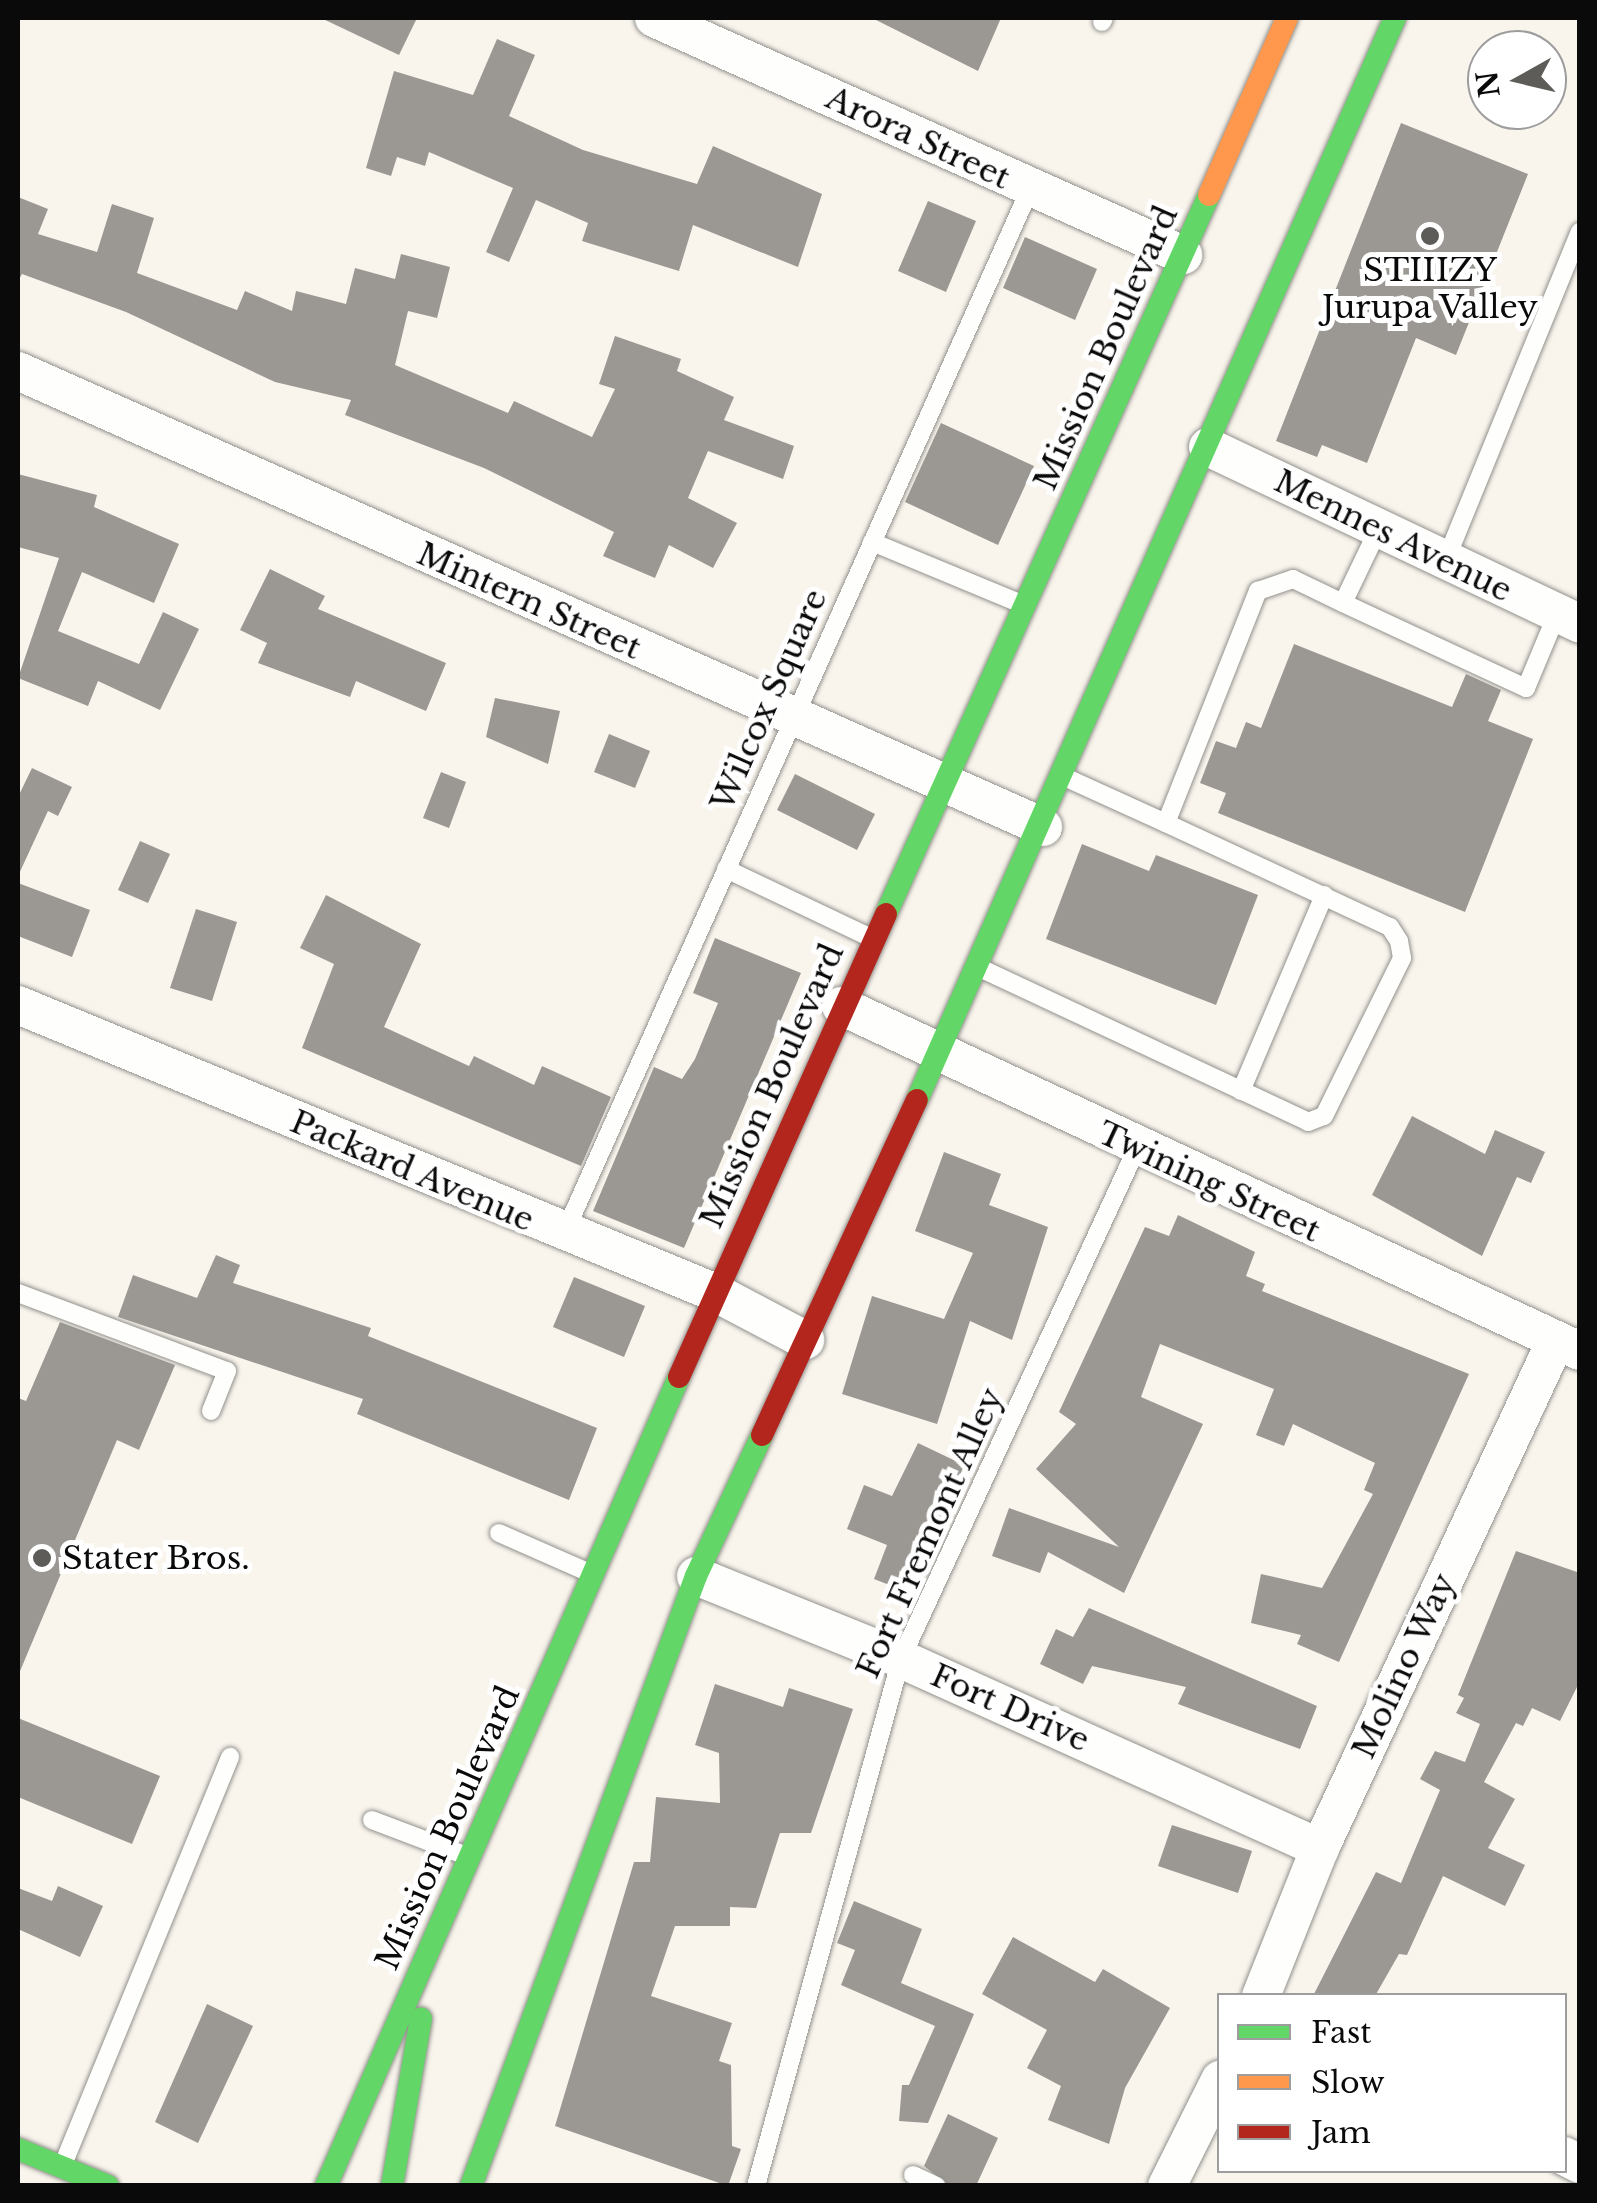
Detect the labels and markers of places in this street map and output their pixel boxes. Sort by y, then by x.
marker: STIIIZY Jurupa Valley [1419,225,1441,247]
place label: STIIIZY Jurupa Valley [1321,252,1539,327]
place label: Stater Bros. [62,1539,251,1577]
marker: Stater Bros. [31,1547,53,1569]

